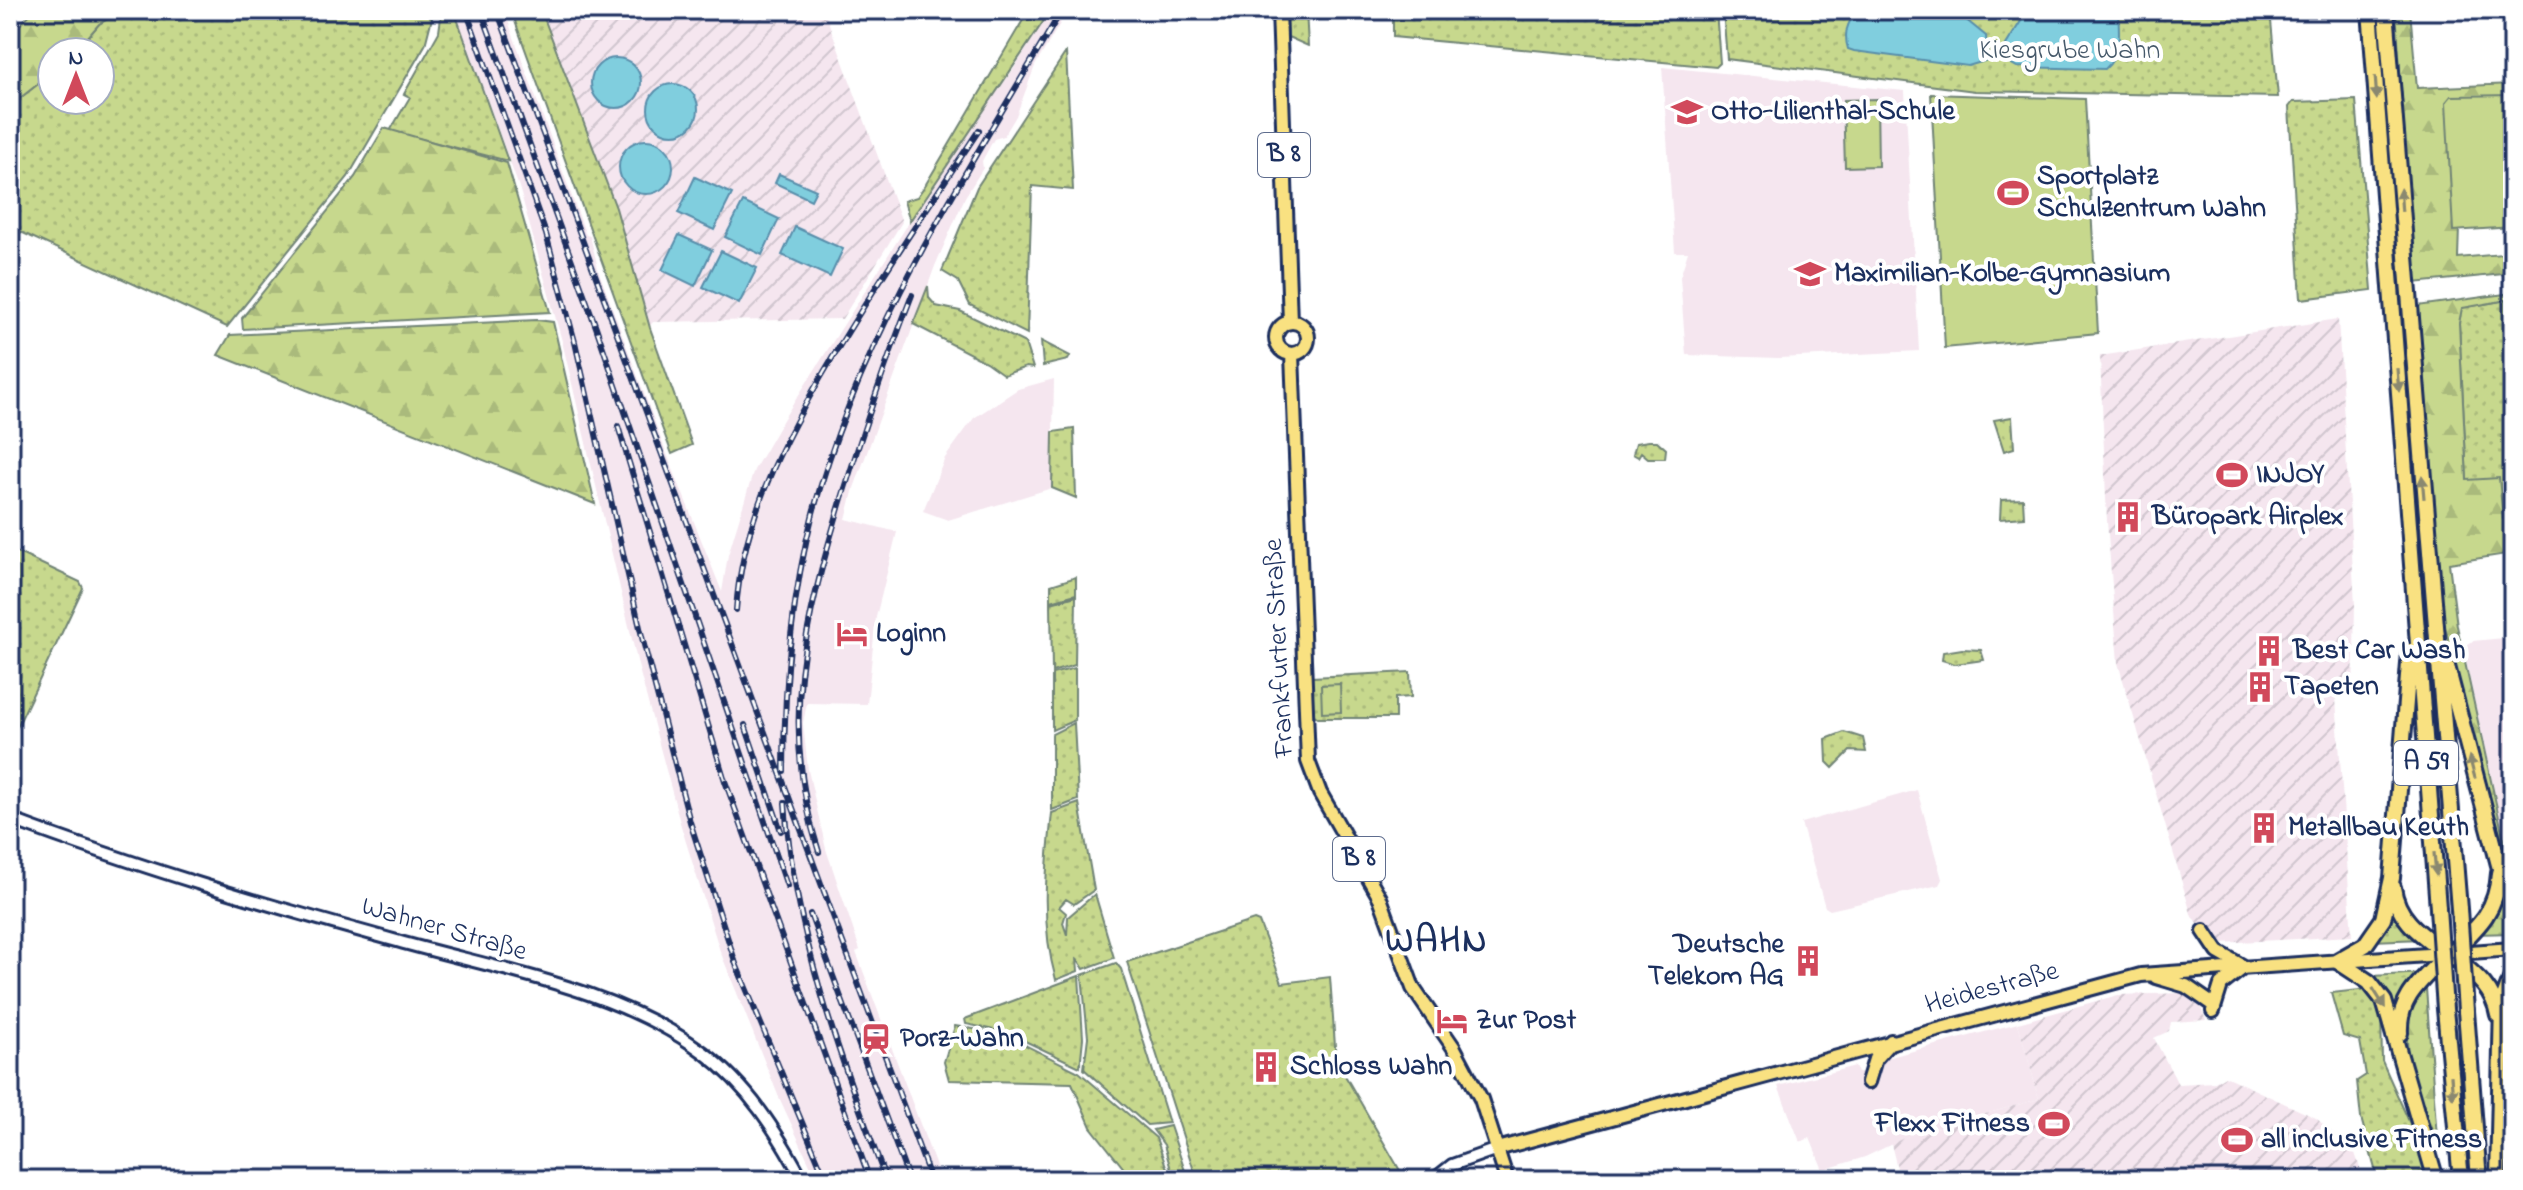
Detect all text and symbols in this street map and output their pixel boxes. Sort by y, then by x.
park label: Kiesgrube Wahn [1980,31,2160,72]
north arrow [36,36,116,116]
text: N [69,43,83,75]
one-way arrow [2370,76,2383,101]
place label: Otto-Lilienthal-Schule [1711,92,1956,133]
school or university icon: Otto-Lilienthal-Schule [1670,95,1704,129]
road number: B 8 [1258,133,1310,177]
place label: Sportplatz Schulzentrum Wahn [2037,157,2266,230]
sports icon: Sportplatz Schulzentrum Wahn [1996,176,2030,210]
one-way arrow [2394,187,2407,212]
place label: Maximilian-Kolbe-Gymnasium [1834,254,2170,295]
school or university icon: Maximilian-Kolbe-Gymnasium [1793,257,1827,291]
one-way arrow [2392,368,2405,393]
place label: INJOY [2256,455,2326,496]
sports icon: INJOY [2215,458,2249,492]
one-way arrow [2417,474,2430,499]
place label: Büropark Airplex [2150,497,2343,538]
building icon: Büropark Airplex [2111,500,2145,534]
street label: Frankfurter Straße [1254,537,1306,760]
place label: Loginn [876,614,946,656]
hotel icon: Loginn [835,617,869,651]
place label: Best Car Wash [2291,631,2466,672]
building icon: Best Car Wash [2252,634,2286,668]
place label: Tapeten [2284,667,2379,708]
building icon: Tapeten [2243,670,2277,704]
road number: A 59 [2394,741,2458,785]
one-way arrow [2465,755,2478,779]
place label: Metallbau Keuth [2288,808,2469,849]
building icon: Metallbau Keuth [2247,811,2281,845]
road number: B 8 [1333,837,1385,881]
one-way arrow [2428,852,2441,877]
street label: Wahner Straße [356,887,532,973]
district label: WAHN [1385,916,1489,969]
place label: Deutsche Telekom AG [1648,925,1785,998]
building icon: Deutsche Telekom AG [1791,944,1825,978]
street label: Heidestraße [1921,951,2064,1027]
one-way arrow [2371,986,2386,1009]
place label: Zur Post [1476,1001,1577,1042]
hotel icon: Zur Post [1435,1004,1469,1038]
place label: Porz-Wahn [900,1019,1024,1060]
station icon: Porz-Wahn [859,1022,893,1056]
place label: Schloss Wahn [1290,1047,1453,1088]
building icon: Schloss Wahn [1249,1050,1283,1084]
one-way arrow [2446,1075,2459,1100]
place label: Flexx Fitness [1873,1104,2030,1145]
sports icon: Flexx Fitness [2037,1107,2071,1141]
place label: all inclusive Fitness [2261,1120,2482,1161]
sports icon: all inclusive Fitness [2220,1123,2254,1157]

